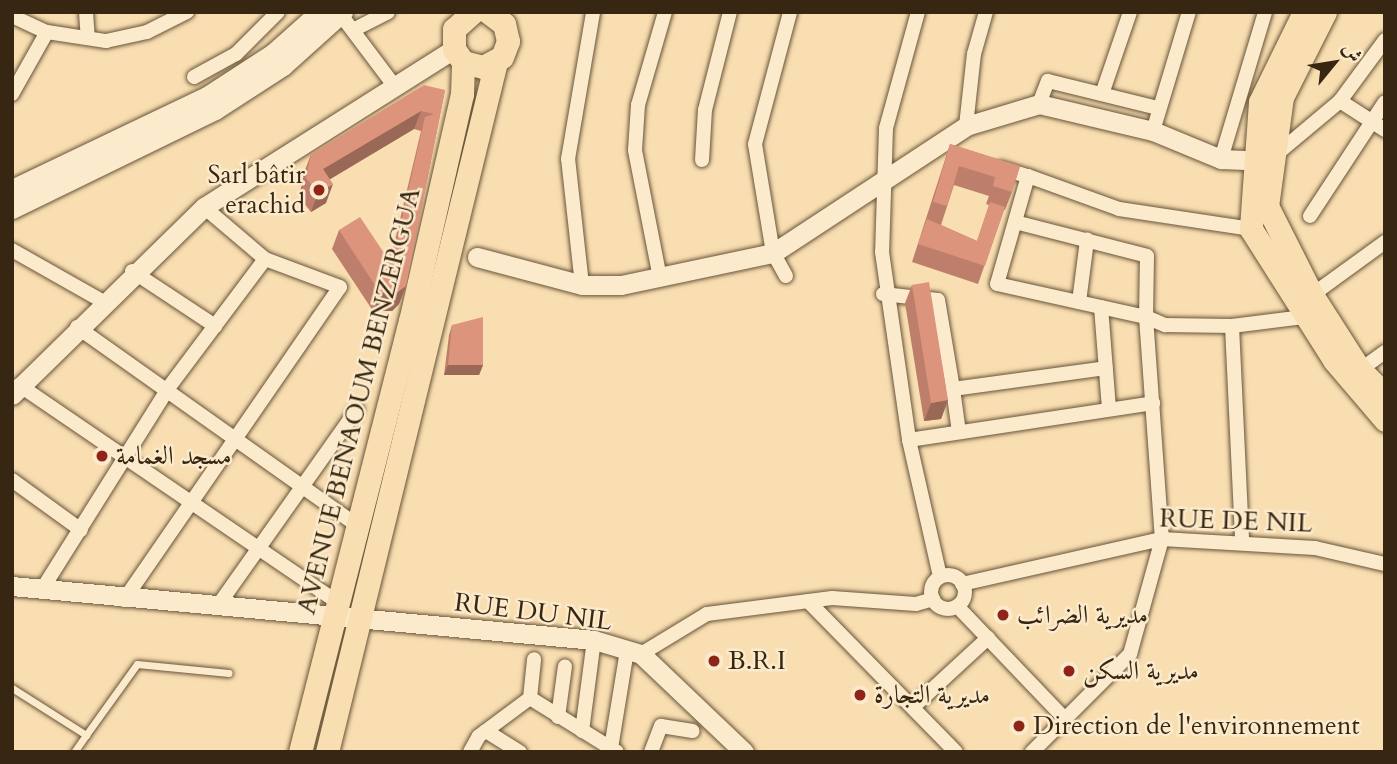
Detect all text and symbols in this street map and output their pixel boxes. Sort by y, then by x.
north arrow [1299,28,1369,98]
text: ش [1336,38,1368,67]
place label: Sarl bâtir erachid [207,159,305,220]
marker: Sarl bâtir erachid [311,182,327,198]
street label: AVENUE BENAOUM BENZERGUA [291,185,427,617]
place label: مسجد الغمامة [116,440,232,472]
marker: مسجد الغمامة [94,448,110,464]
street label: RUE DE NIL [1159,503,1313,539]
street label: RUE DU NIL [452,587,614,637]
place label: مديرية الضرائب [1017,599,1148,631]
marker: مديرية الضرائب [995,607,1011,623]
place label: B.R.I [728,645,786,677]
marker: B.R.I [706,653,722,669]
place label: مديرية السكن [1083,655,1199,687]
marker: مديرية السكن [1061,663,1077,679]
place label: مديرية التجارة [874,679,990,711]
marker: مديرية التجارة [852,687,868,703]
place label: Direction de l'environnement [1033,710,1360,742]
marker: Direction de l'environnement [1011,718,1027,734]

